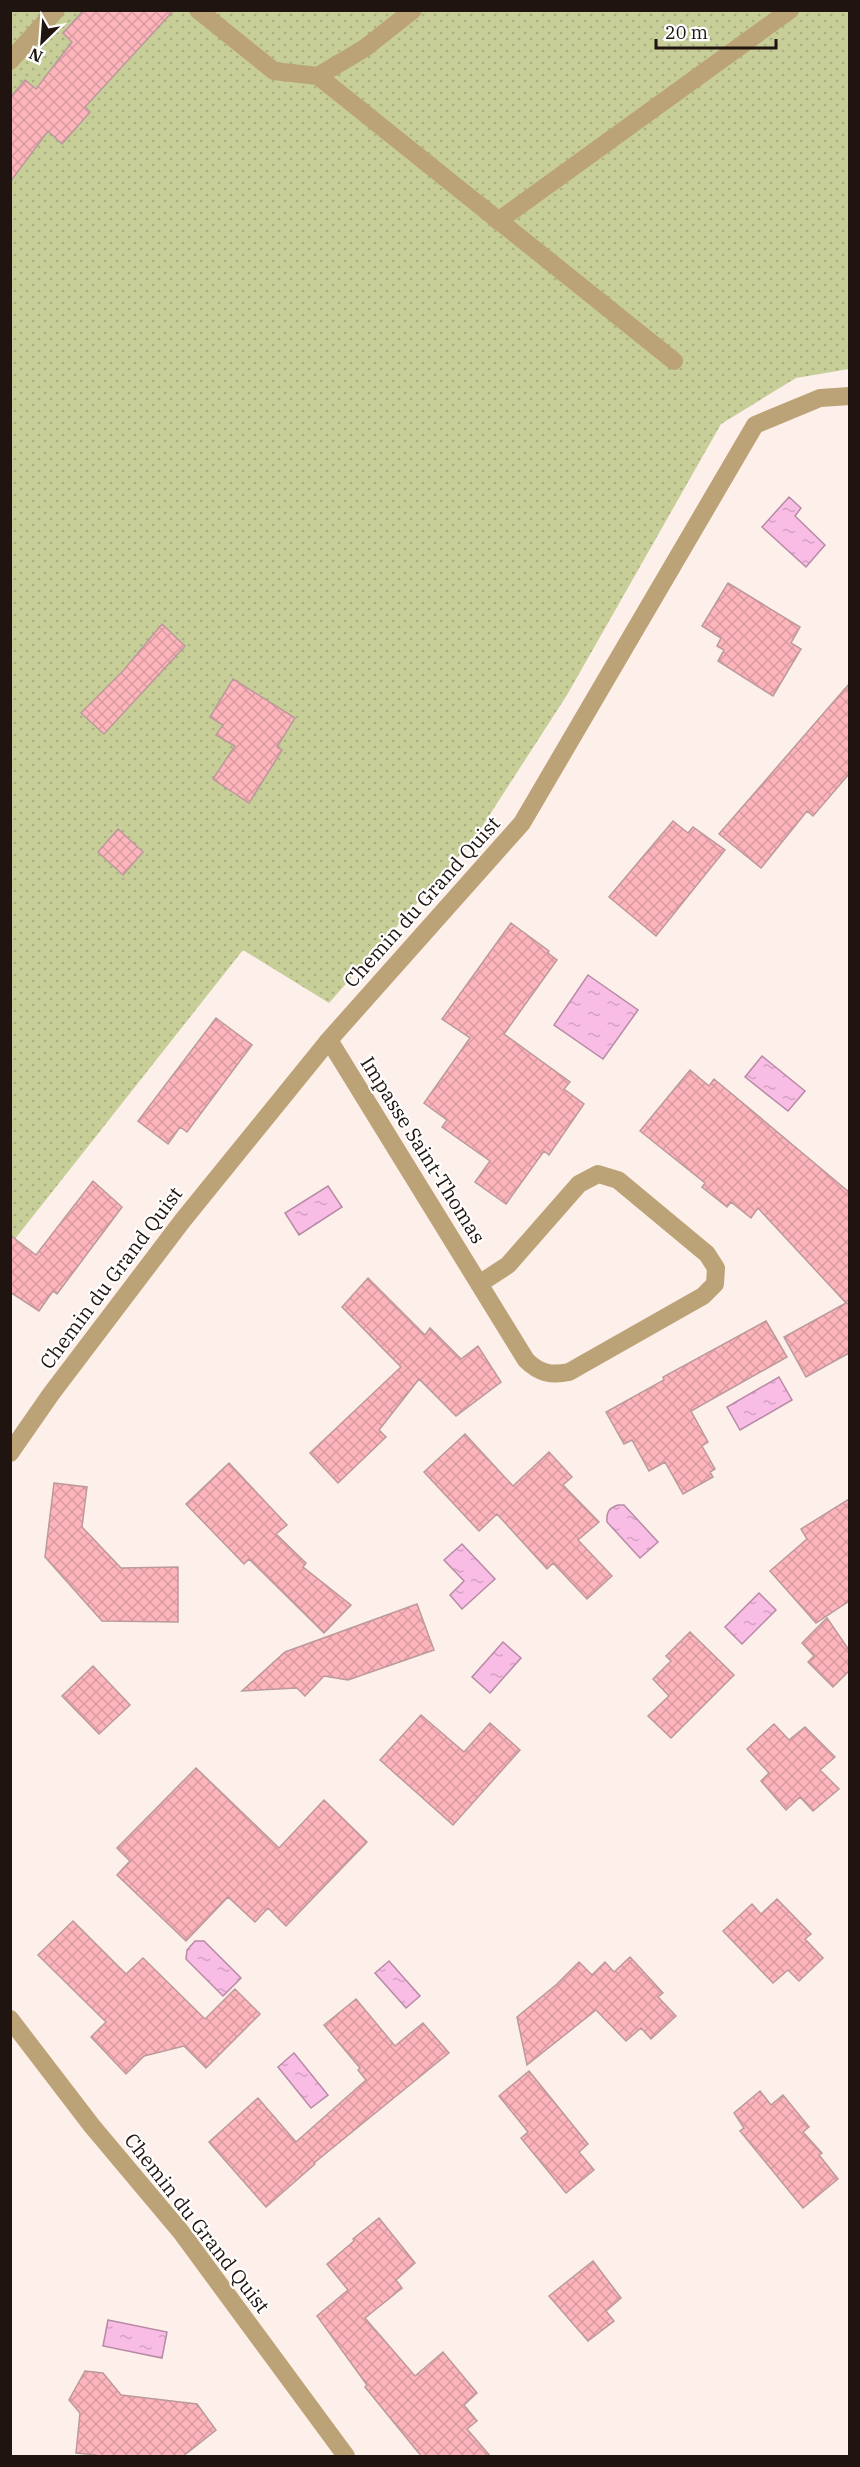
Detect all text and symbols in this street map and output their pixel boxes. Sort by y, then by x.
north arrow [12,12,72,72]
scale bar [656,12,776,50]
text: 20 m [665,21,708,44]
text: N [26,44,46,67]
street label: Chemin du Grand Quist [337,810,506,993]
street label: Impasse Saint-Thomas [355,1051,492,1248]
street label: Chemin du Grand Quist [33,1181,188,1374]
street label: Chemin du Grand Quist [119,2127,276,2318]

